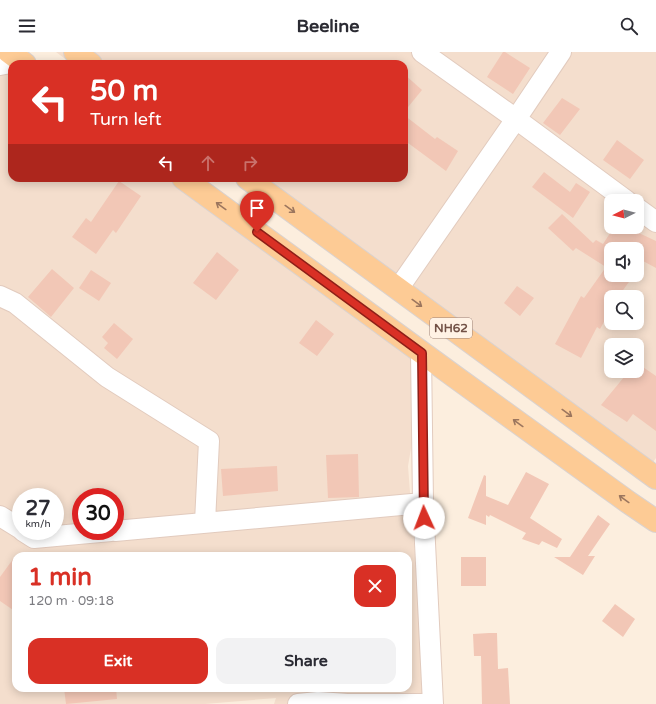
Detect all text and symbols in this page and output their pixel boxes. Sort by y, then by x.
icon: menu [16,15,38,37]
text: Beeline [297,15,359,37]
icon: search [618,15,640,37]
text: 50 m [90,74,158,108]
icon: left [24,76,76,128]
text: Turn left [90,108,162,130]
icon: left [155,152,177,174]
icon: ahead [197,152,219,174]
icon: right [239,152,261,174]
pin [240,191,274,232]
north arrow [604,194,644,234]
map controls [604,194,644,378]
icon: arrive [246,197,268,219]
one-way arrow [216,202,227,210]
one-way arrow [284,205,295,213]
button: sound [604,242,644,282]
button: search [604,290,644,330]
one-way arrow [412,299,423,307]
road number: NH62 [430,318,472,338]
button: layers [604,338,644,378]
one-way arrow [561,409,572,417]
one-way arrow [513,419,524,427]
speed limit sign: 30 [72,488,124,540]
one-way arrow [618,495,629,503]
text: 27 [25,497,51,521]
position arrow [403,497,445,539]
text: km/h [25,518,51,530]
text: 1 min [28,563,92,592]
button: close [354,565,396,607]
text: 120 m · 09:18 [28,593,114,609]
button: Exit [28,638,208,684]
button: Share [216,638,396,684]

